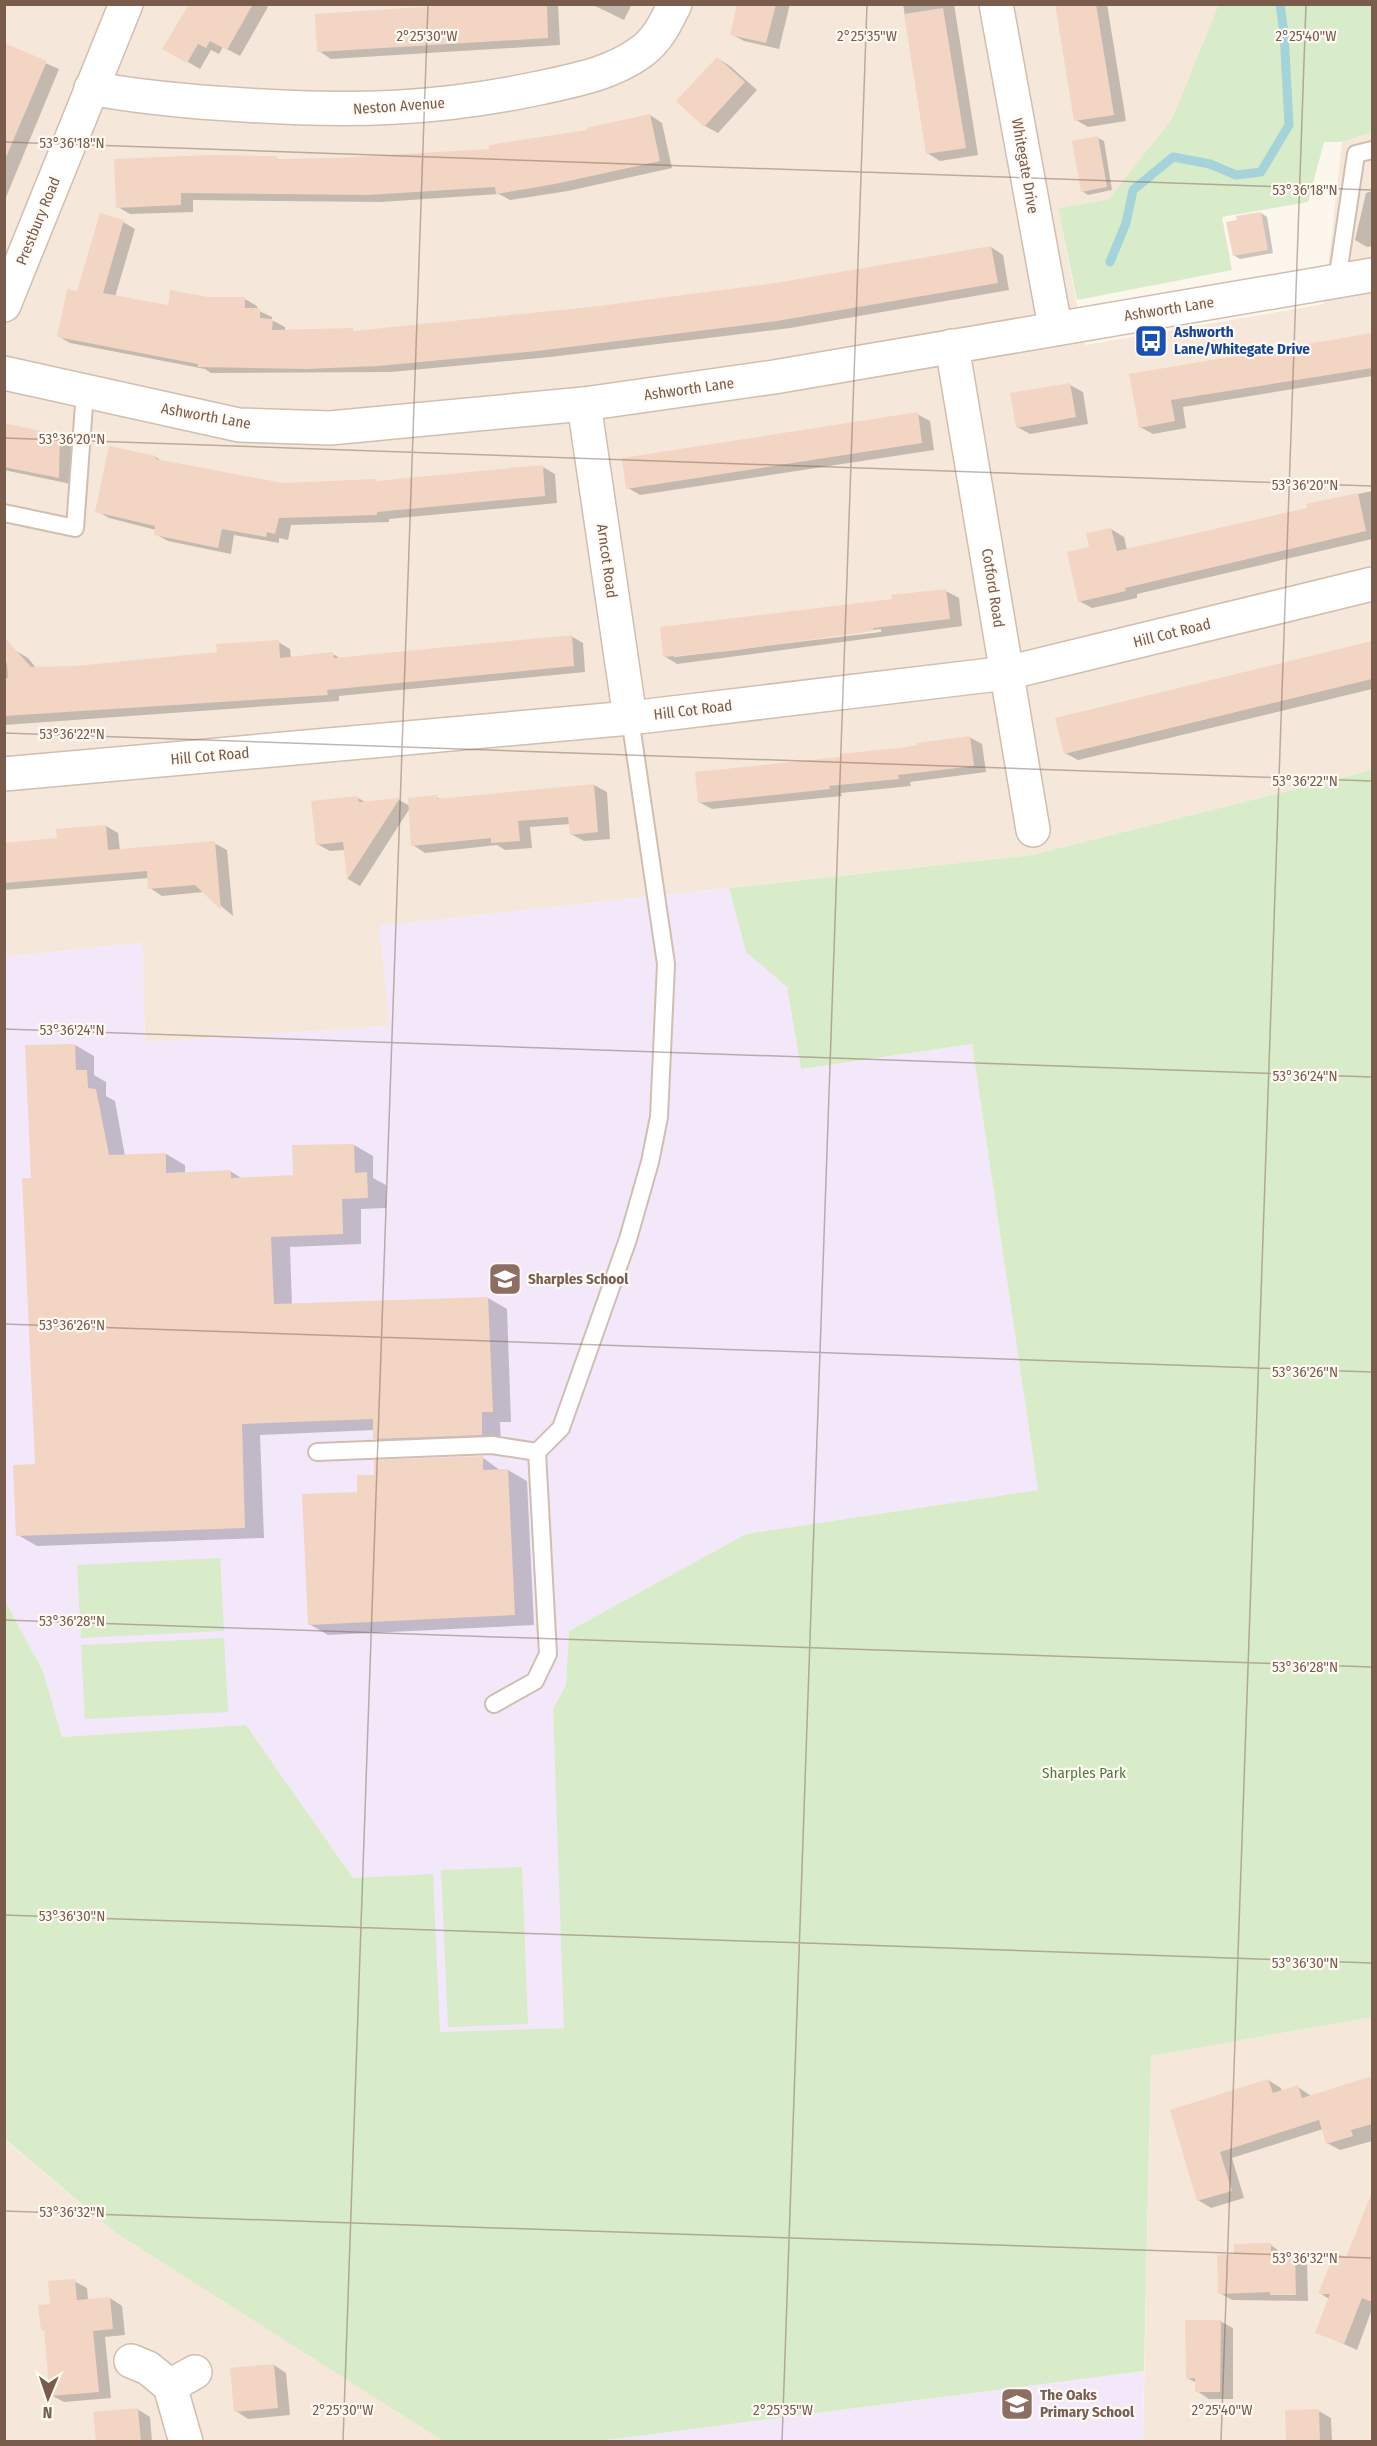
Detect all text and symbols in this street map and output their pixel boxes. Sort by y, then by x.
text: 2°25'30"W [396,27,458,45]
text: 2°25'35"W [837,27,897,45]
text: 2°25'40"W [1276,27,1336,45]
street label: Neston Avenue [352,94,446,118]
street label: Whitegate Drive [1008,117,1042,215]
text: 53°36'18"N [39,134,105,152]
street label: Prestbury Road [12,174,64,268]
text: 53°36'18"N [1272,181,1338,199]
street label: Ashworth Lane [1123,293,1215,325]
bus stop icon: Ashworth Lane/Whitegate Drive [1133,323,1169,359]
place label: Ashworth Lane/Whitegate Drive [1173,323,1310,358]
street label: Ashworth Lane [643,374,735,404]
street label: Ashworth Lane [160,399,252,433]
text: 53°36'20"N [39,430,105,448]
text: 53°36'20"N [1272,476,1338,494]
street label: Arncot Road [593,523,621,599]
street label: Cotford Road [978,547,1008,629]
street label: Hill Cot Road [1131,615,1213,651]
street label: Hill Cot Road [653,696,733,724]
text: 53°36'22"N [39,725,105,743]
street label: Hill Cot Road [170,744,250,768]
text: 53°36'22"N [1272,772,1338,790]
text: 53°36'24"N [39,1021,105,1039]
text: 53°36'24"N [1272,1067,1338,1085]
school or university icon: Sharples School [487,1261,523,1297]
place label: Sharples School [528,1270,629,1288]
text: 53°36'26"N [39,1316,105,1334]
text: 53°36'26"N [1272,1363,1338,1381]
text: 53°36'28"N [39,1612,105,1630]
text: 53°36'28"N [1272,1658,1338,1676]
park label: Sharples Park [1042,1764,1126,1782]
text: 53°36'30"N [39,1907,105,1925]
text: 53°36'30"N [1272,1954,1338,1972]
text: 53°36'32"N [39,2203,105,2221]
text: 53°36'32"N [1272,2249,1338,2267]
north arrow [18,2368,78,2428]
school or university icon: The Oaks Primary School [999,2386,1035,2422]
place label: The Oaks Primary School [1040,2386,1135,2421]
text: 2°25'30"W [312,2401,374,2419]
text: 2°25'35"W [753,2401,813,2419]
text: 2°25'40"W [1192,2401,1252,2419]
text: N [42,2403,53,2422]

